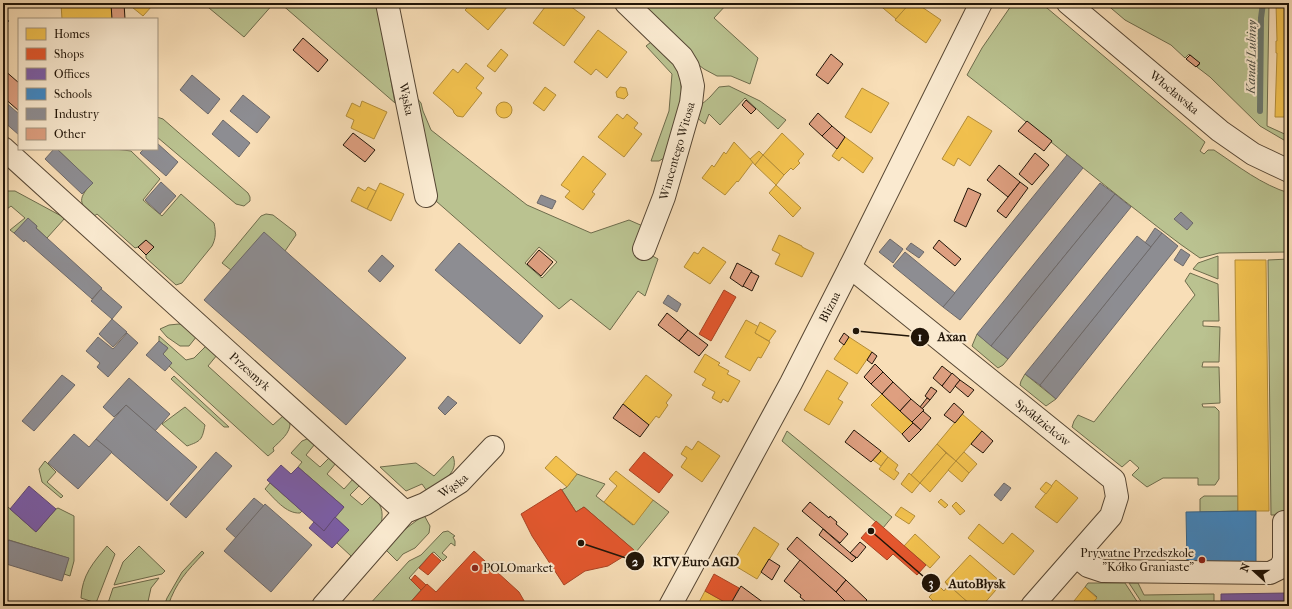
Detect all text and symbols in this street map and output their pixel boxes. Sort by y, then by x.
legend [18,18,158,150]
water label: Kanał Lubiny [1243,19,1259,95]
text: Homes [54,27,90,41]
text: Shops [54,47,84,61]
text: Offices [54,67,90,81]
street label: Włocławska [1146,67,1202,118]
street label: Wąska [396,81,417,117]
text: Schools [54,87,93,101]
street label: Wincentego Witosa [656,100,698,202]
text: Industry [54,107,100,121]
text: Other [54,127,86,141]
street label: Blizna [816,289,843,325]
callout: Axan [910,324,975,349]
text: Axan [937,329,967,344]
text: 1 [918,330,922,344]
street label: Przesmyk [227,349,274,394]
street label: Spółdzielców [1013,396,1074,450]
street label: Wąska [435,471,471,501]
place label: Prywatne Przedszkole "Kółko Graniaste" [1080,546,1194,574]
callout: RTV Euro AGD [625,549,748,574]
north arrow [1234,551,1274,591]
text: RTV Euro AGD [653,554,739,569]
text: 2 [632,555,639,569]
marker: Prywatne Przedszkole "Kółko Graniaste" [1197,555,1207,565]
place label: POLOmarket [483,561,554,575]
text: N [1238,561,1253,574]
marker: POLOmarket [470,563,480,573]
callout: AutoBłysk [921,571,1014,596]
text: 3 [929,576,934,591]
text: AutoBłysk [948,576,1007,592]

